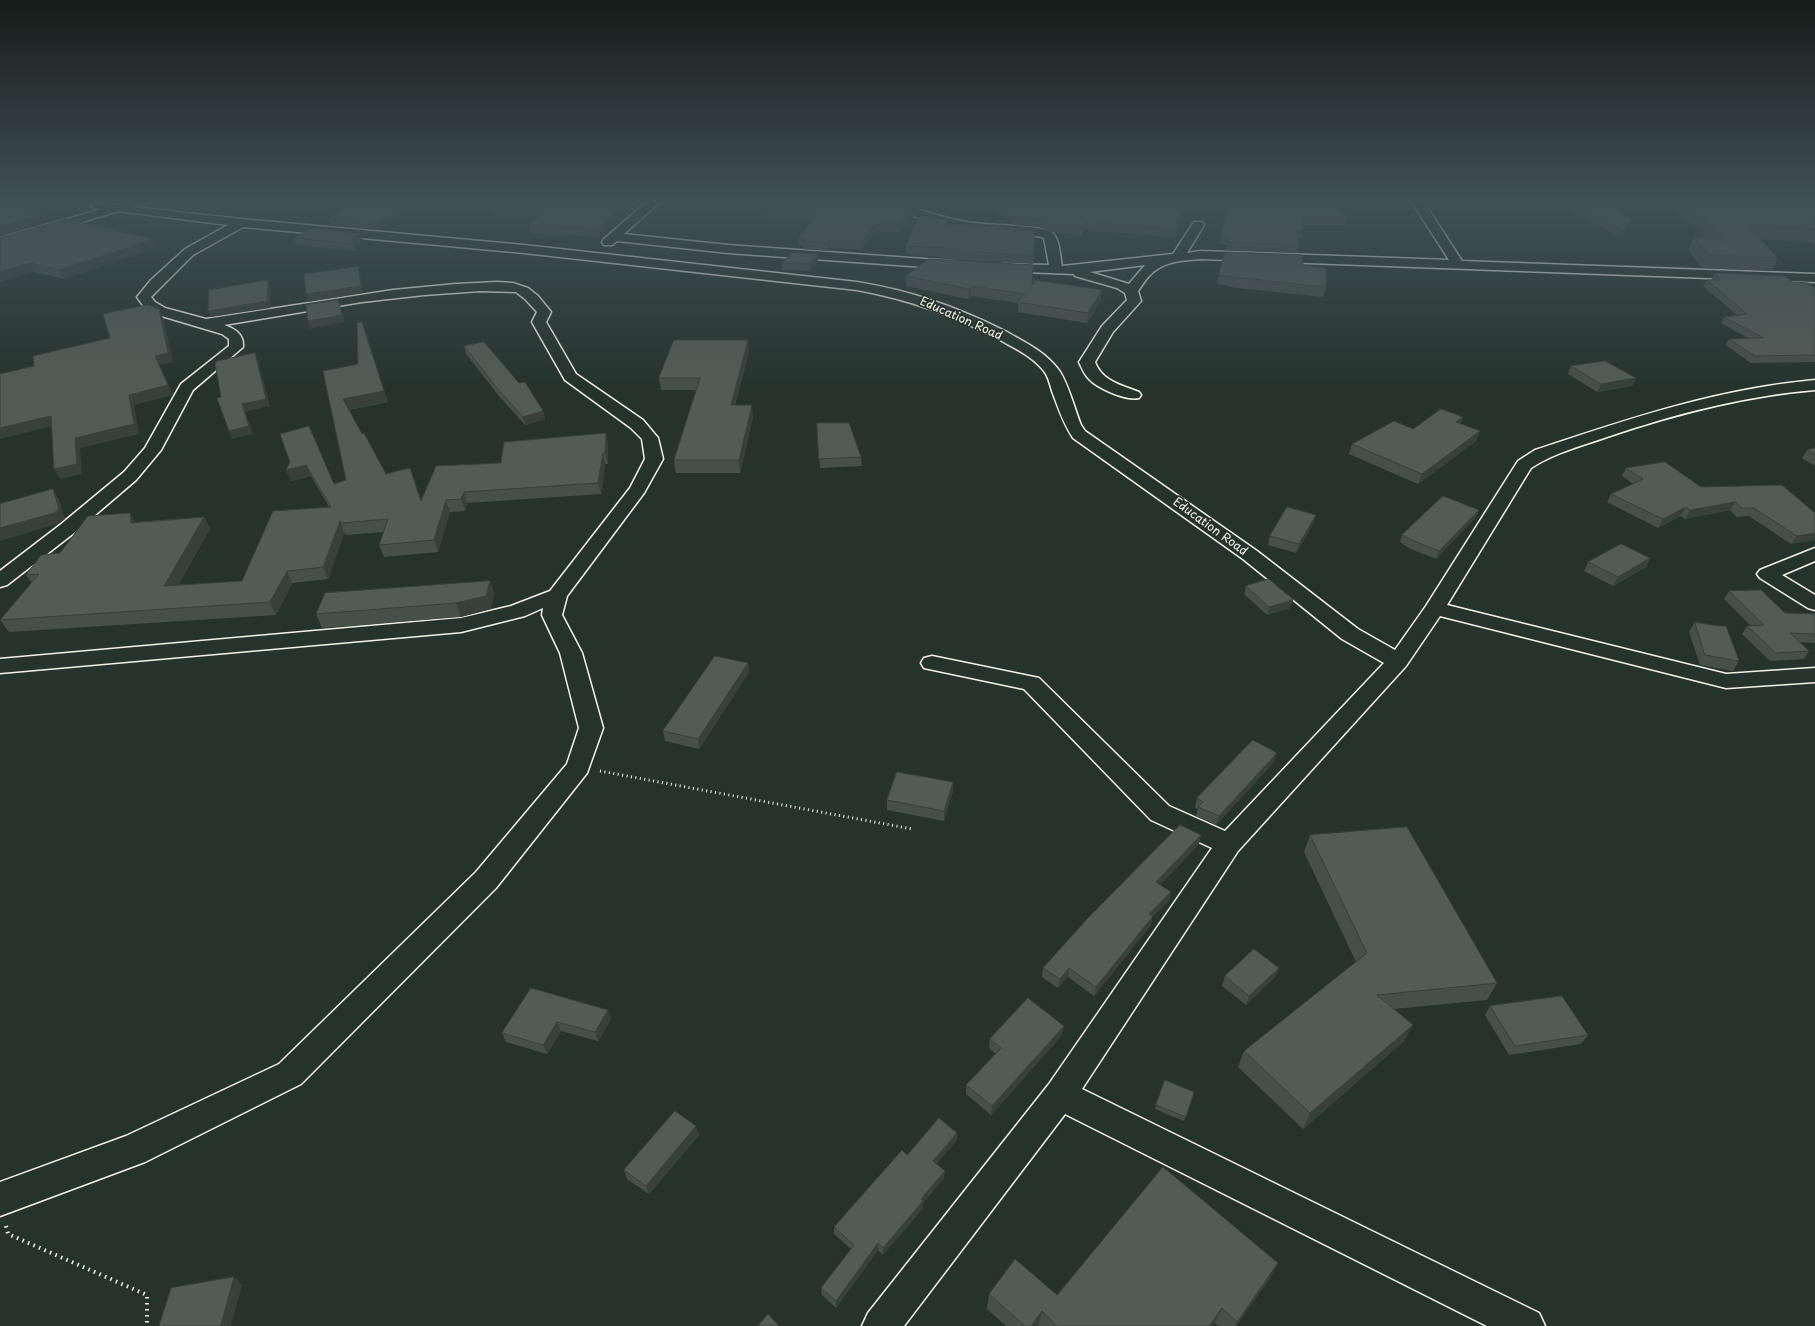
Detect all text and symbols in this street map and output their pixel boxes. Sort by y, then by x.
street label: Education Road [918,294,1004,344]
street label: Education Road [1170,495,1250,559]

